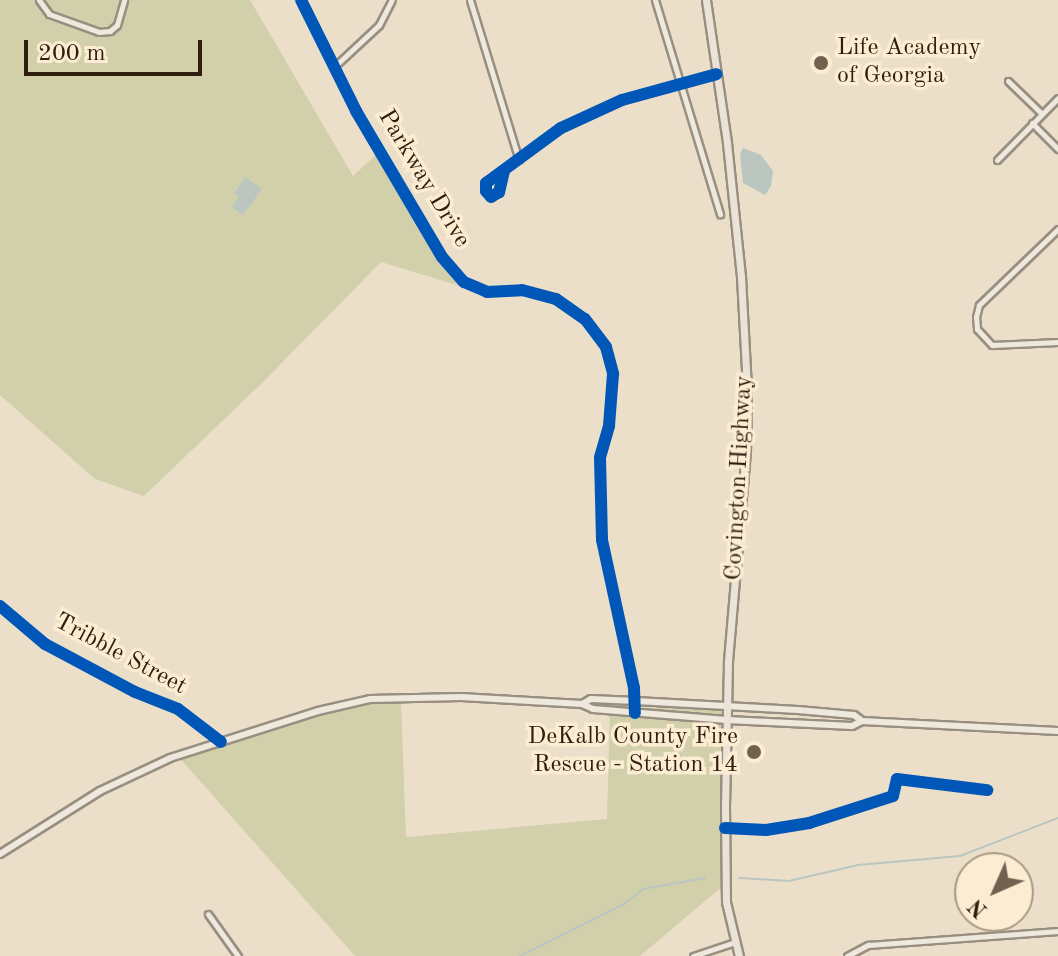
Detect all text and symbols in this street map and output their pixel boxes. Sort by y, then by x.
scale bar [28,24,206,74]
place label: Life Academy of Georgia [837,35,981,91]
text: 200 m [38,42,106,66]
marker: Life Academy of Georgia [812,54,830,72]
street label: Parkway Drive [371,105,475,253]
street label: Covington Highway [720,375,760,581]
street label: Tribble Street [49,608,191,702]
place label: DeKalb County Fire Rescue - Station 14 [528,724,738,780]
marker: DeKalb County Fire Rescue - Station 14 [745,743,763,761]
north arrow [954,852,1034,932]
text: N [965,894,992,921]

